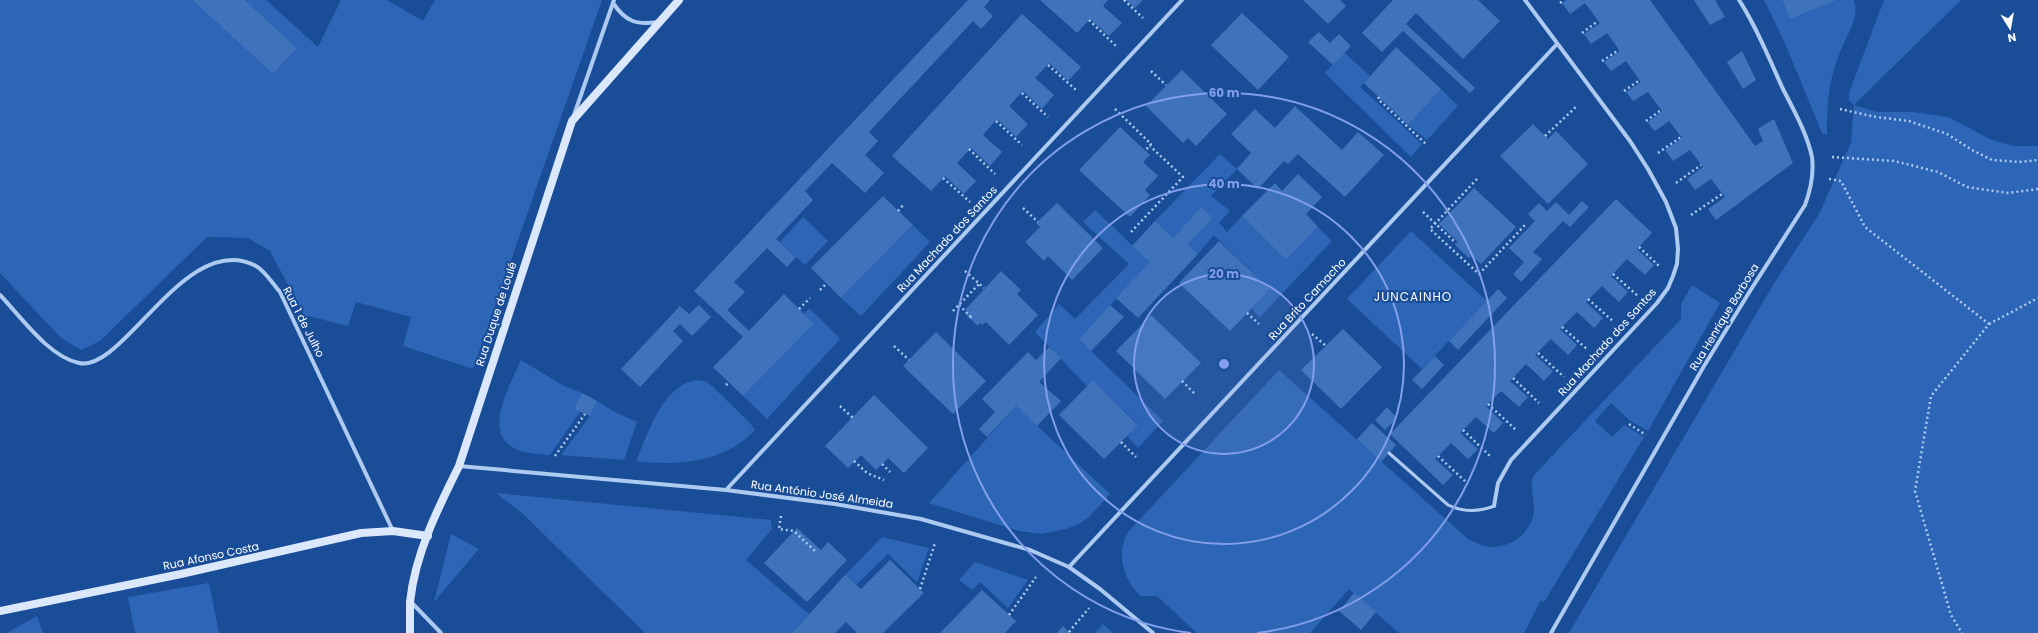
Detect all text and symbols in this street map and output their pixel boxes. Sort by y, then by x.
north arrow [1990,8,2030,48]
text: N [2006,29,2017,46]
text: 60 m [1209,84,1240,101]
text: 40 m [1208,175,1240,192]
street label: Rua Machado dos Santos [893,182,1001,296]
street label: Rua Brito Camacho [1265,254,1349,344]
street label: Rua Duque de Loulé [472,260,520,368]
street label: Rua Henrique Barbosa [1686,260,1762,374]
text: 20 m [1209,265,1239,282]
street label: Rua 1 de Julho [279,284,329,360]
street label: Rua Machado dos Santos [1554,284,1660,400]
district label: JUNCAINHO [1374,288,1452,305]
centre of rings [1217,357,1231,371]
street label: Rua António José Almeida [750,476,894,512]
street label: Rua Afonso Costa [162,538,260,574]

